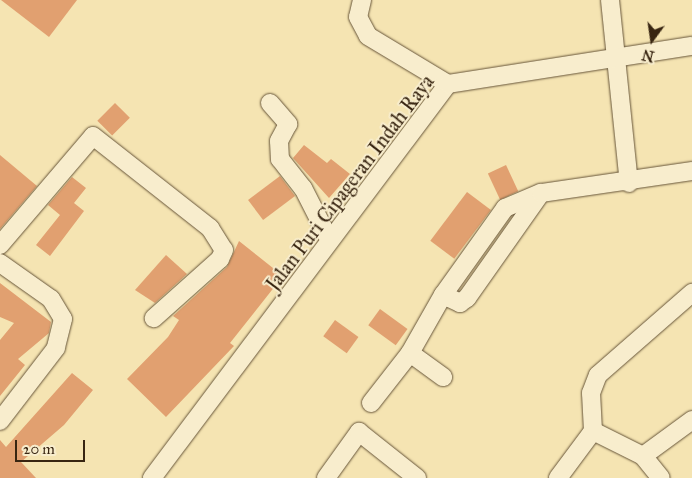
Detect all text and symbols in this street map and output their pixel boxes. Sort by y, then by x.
north arrow [627,15,677,65]
text: N [640,45,656,65]
street label: Jalan Puri Cipageran Indah Raya [261,70,439,296]
scale bar [18,430,88,462]
text: 20 m [23,440,55,458]

